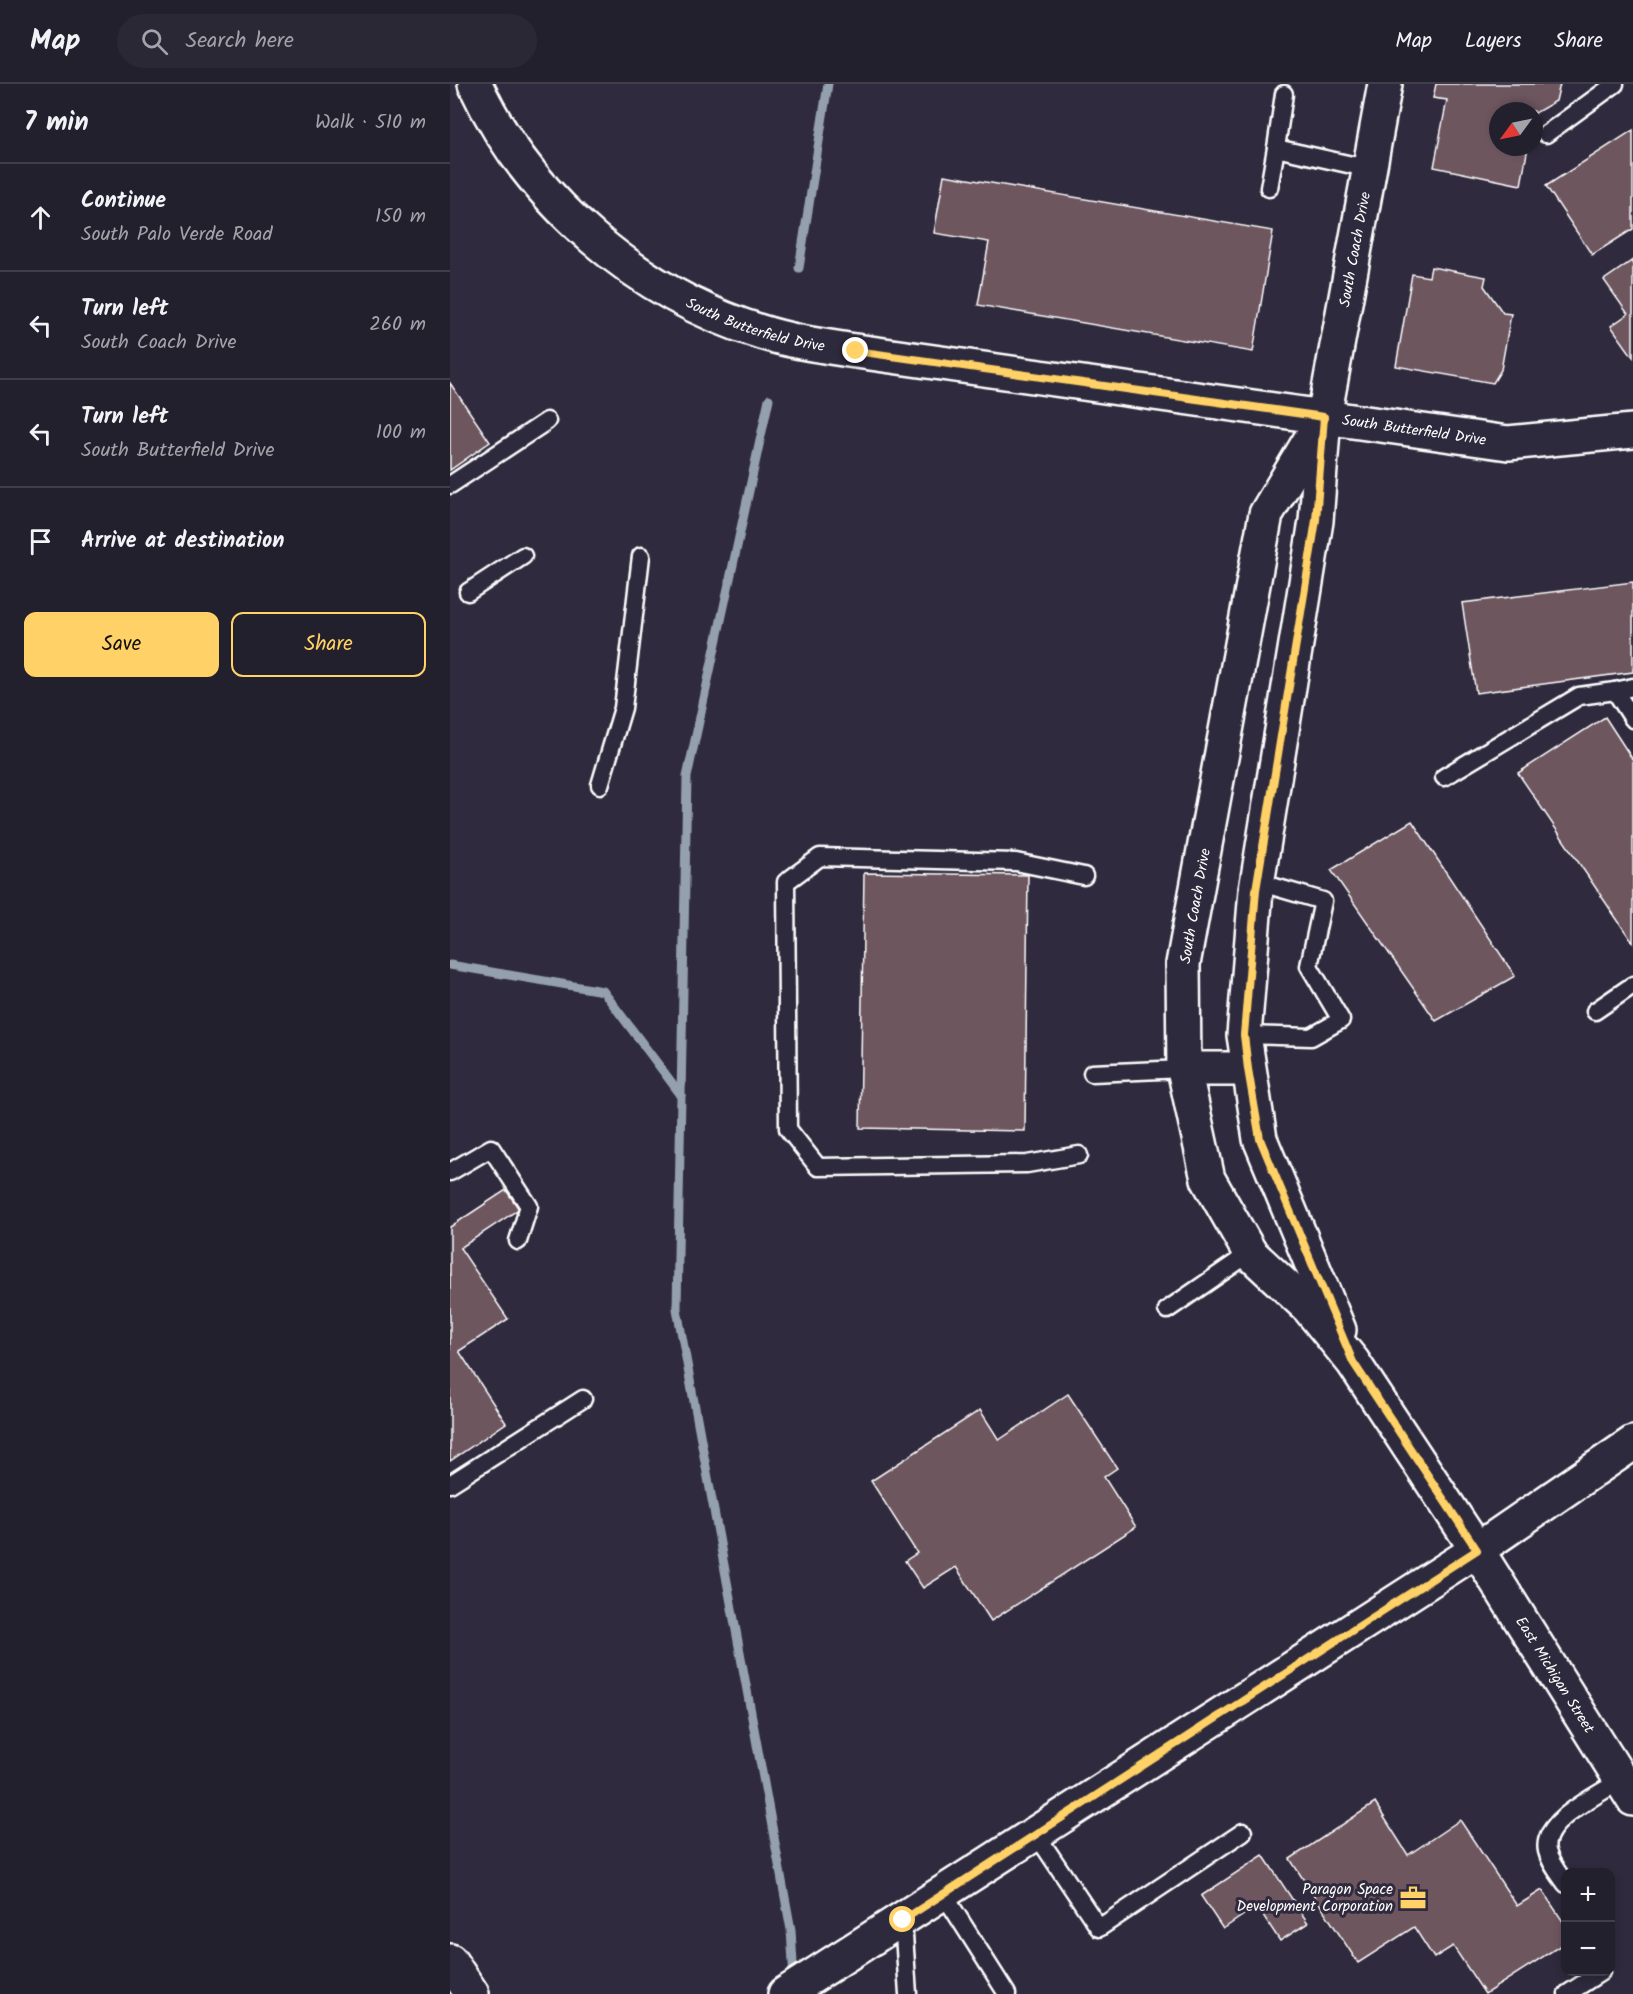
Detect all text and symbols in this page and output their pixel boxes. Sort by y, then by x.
search box [117,14,537,68]
text: Map [30,19,81,64]
text: Search here [186,24,294,59]
icon: search [138,25,171,58]
text: Map [1395,25,1432,58]
text: Layers [1465,25,1521,58]
text: Share [1554,25,1603,58]
text: 7 min [24,102,89,144]
north arrow [1489,102,1543,156]
text: Walk · 510 m [315,107,426,139]
text: Continue [81,184,166,219]
street label: South Coach Drive [1333,190,1378,309]
icon: ahead [24,201,57,234]
text: 150 m [375,201,426,233]
text: South Palo Verde Road [81,219,272,251]
text: Turn left [81,292,168,327]
street label: South Butterfield Drive [681,292,827,359]
icon: left [24,309,57,342]
text: 260 m [369,309,426,341]
text: South Coach Drive [81,327,237,359]
route end [842,337,868,363]
text: Turn left [81,400,168,435]
street label: South Butterfield Drive [1340,409,1488,453]
icon: left [24,417,57,450]
text: 100 m [376,417,426,449]
text: South Butterfield Drive [81,435,274,467]
text: Arrive at destination [81,524,284,559]
icon: arrive [24,525,57,558]
button: Save [24,612,219,677]
button: Share [231,612,426,677]
street label: South Coach Drive [1174,846,1218,966]
street label: East Michigan Street [1509,1612,1600,1739]
map controls [1561,1868,1615,1976]
button: + [1561,1868,1615,1922]
place label: Paragon Space Development Corporation [1236,1878,1393,1919]
office icon: Paragon Space Development Corporation [1398,1883,1428,1913]
route start [889,1906,915,1932]
button: − [1561,1922,1615,1976]

